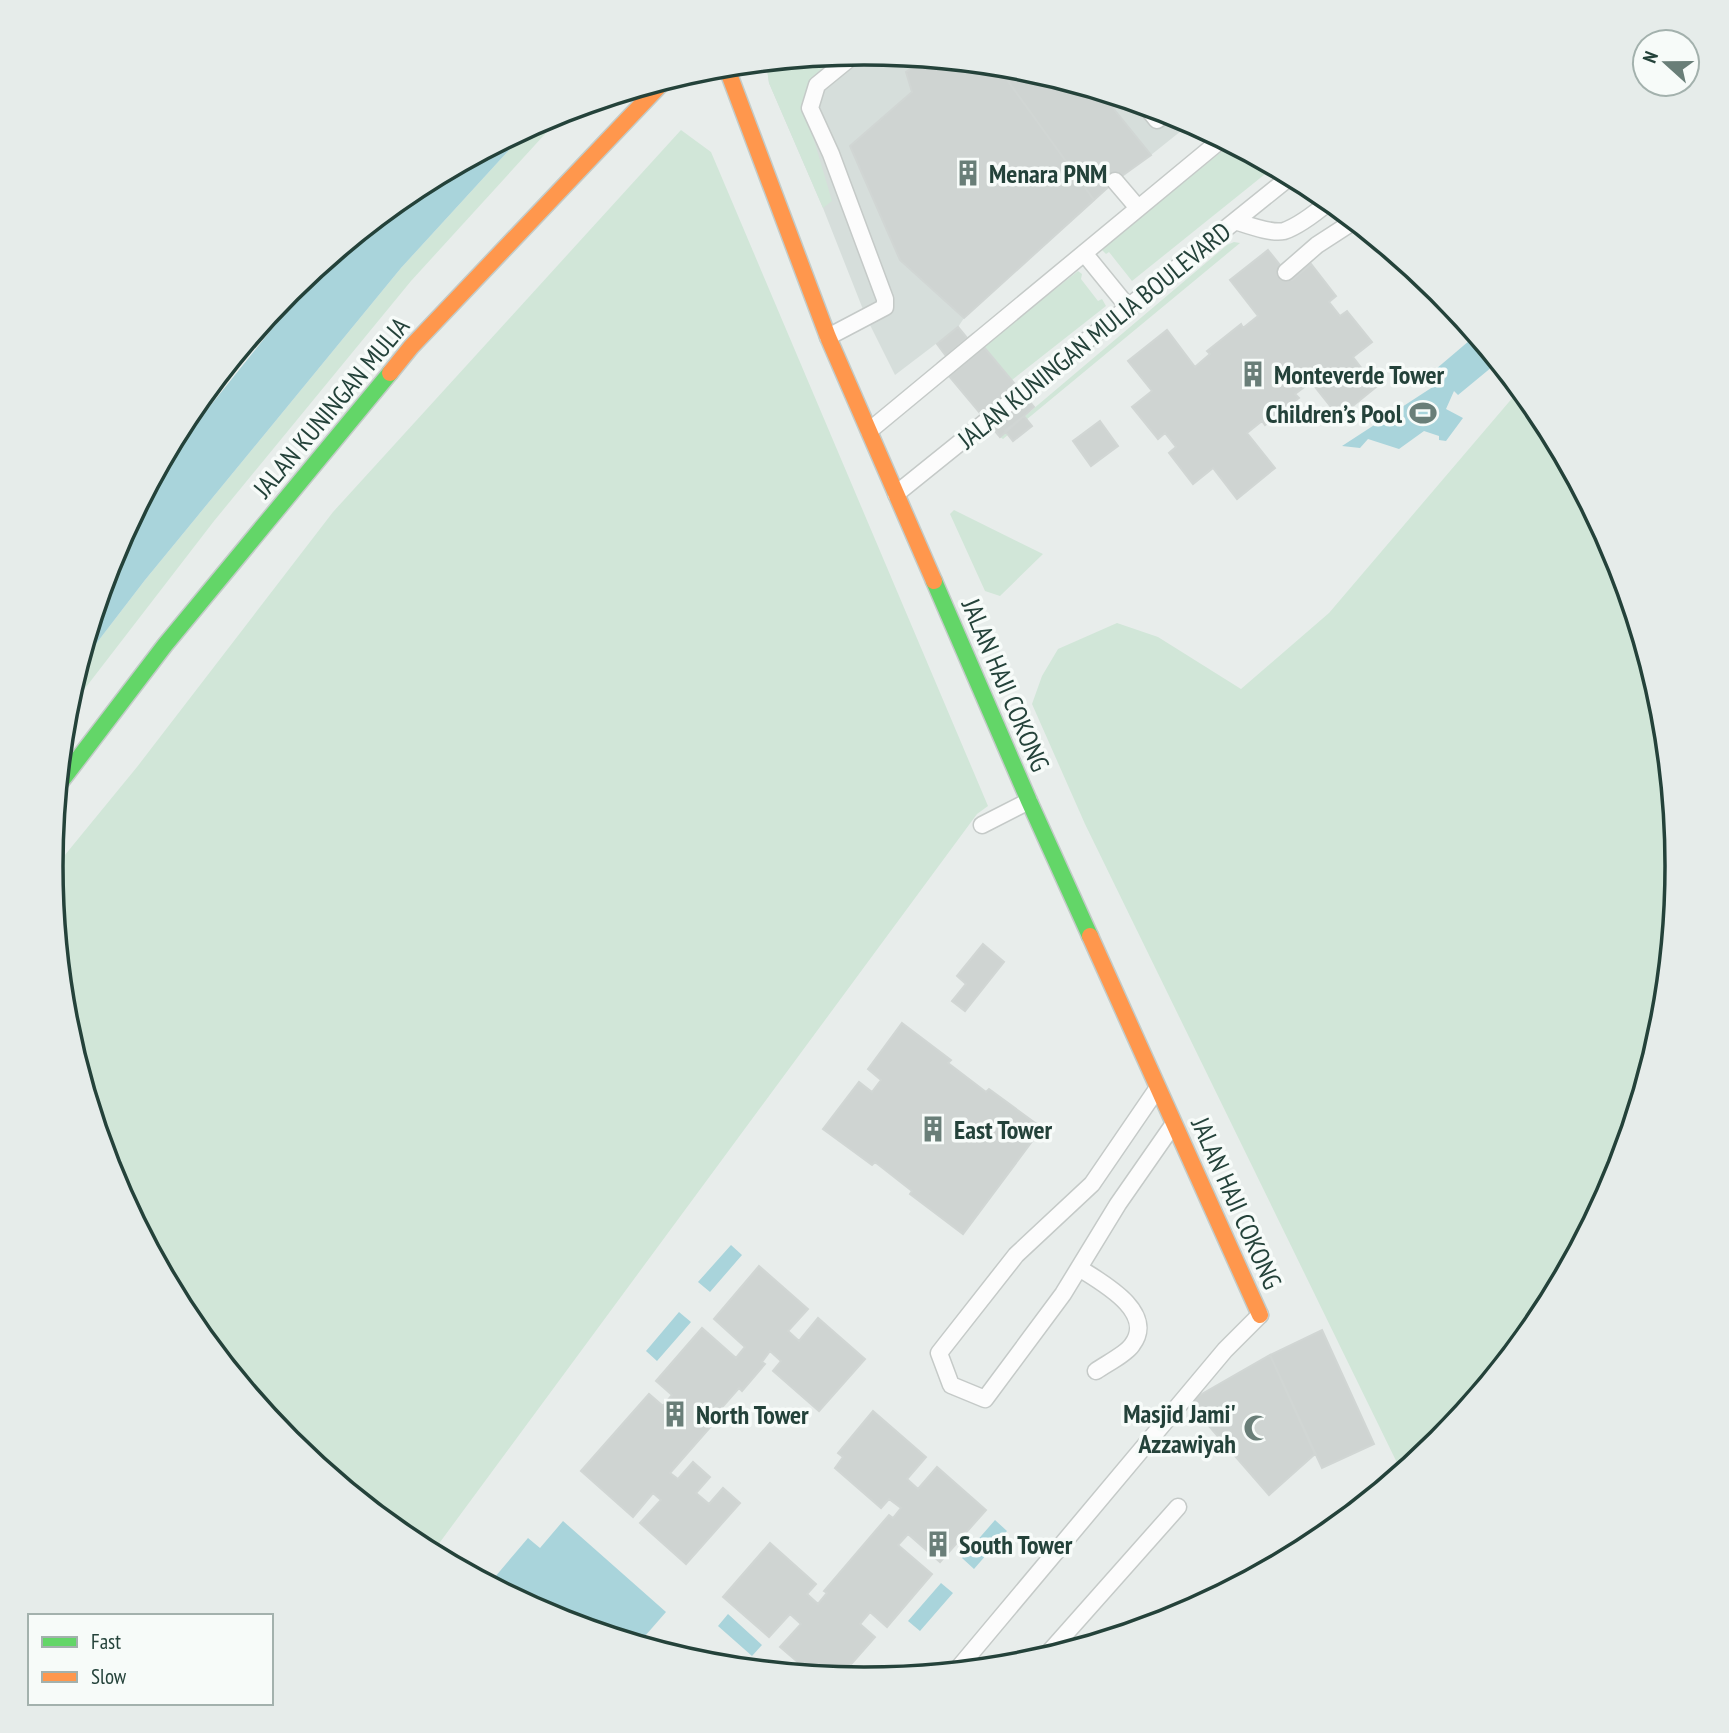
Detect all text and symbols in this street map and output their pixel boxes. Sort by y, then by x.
north arrow [1631,28,1701,98]
text: N [1637,48,1663,66]
place label: Menara PNM [989,157,1107,190]
building icon: Menara PNM [953,158,983,188]
street label: JALAN KUNINGAN MULIA BOULEVARD [950,215,1237,456]
street label: JALAN KUNINGAN MULIA [245,309,417,505]
place label: Monteverde Tower [1274,358,1445,391]
building icon: Monteverde Tower [1238,359,1268,389]
place label: Children’s Pool [1265,397,1403,430]
sports icon: Children’s Pool [1408,398,1438,428]
street label: JALAN HAJI COKONG [954,593,1057,776]
street label: JALAN HAJI COKONG [1184,1111,1290,1294]
place label: East Tower [954,1113,1053,1146]
building icon: East Tower [918,1114,948,1144]
place label: Masjid Jami' Azzawiyah [1123,1397,1236,1460]
place label: North Tower [696,1398,809,1431]
building icon: North Tower [660,1399,690,1429]
mosque icon: Masjid Jami' Azzawiyah [1242,1413,1272,1443]
place label: South Tower [959,1528,1073,1561]
building icon: South Tower [923,1529,953,1559]
legend [28,1614,273,1705]
text: Fast [91,1628,121,1655]
text: Slow [91,1663,127,1690]

